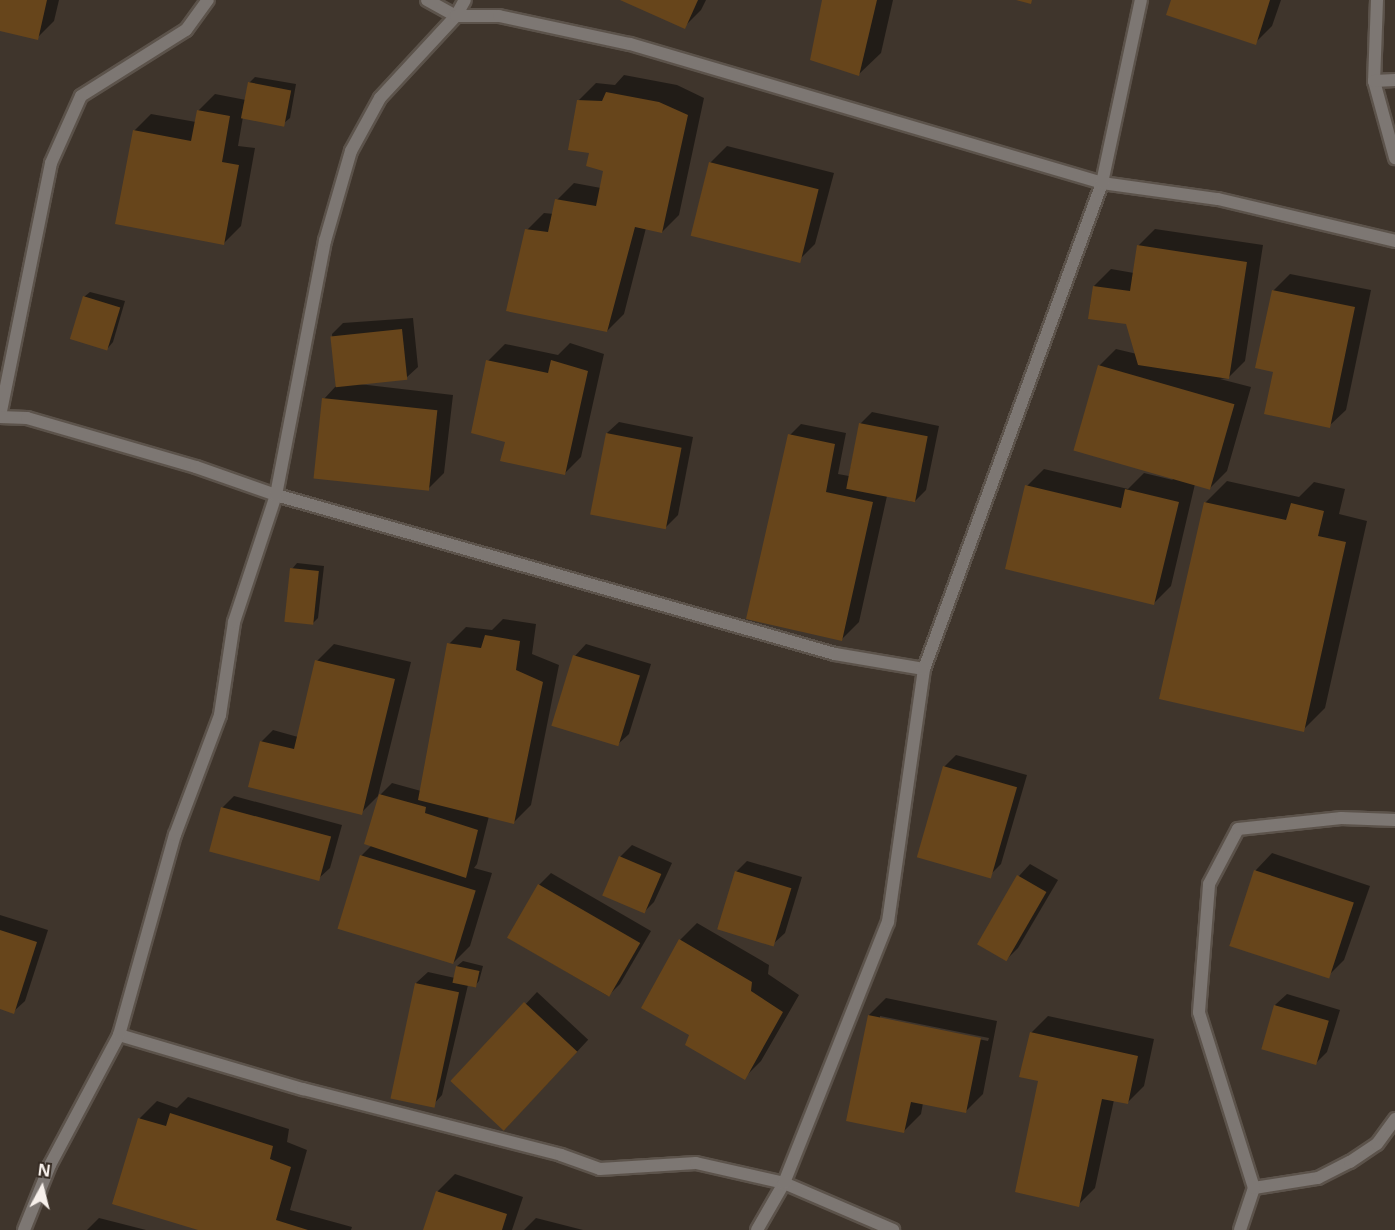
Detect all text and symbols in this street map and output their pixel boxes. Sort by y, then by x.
north arrow [12,1158,72,1218]
text: N [36,1158,52,1182]

